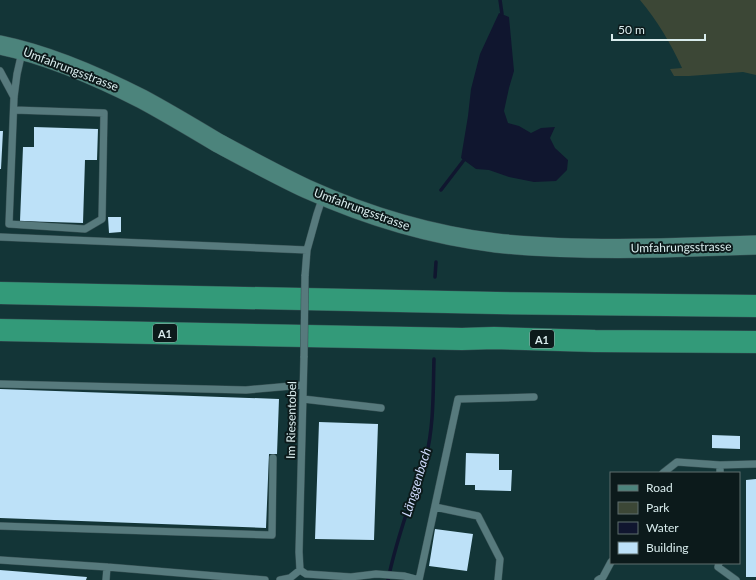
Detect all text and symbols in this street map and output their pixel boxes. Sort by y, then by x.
scale bar [612,16,705,42]
text: 50 m [618,22,645,37]
street label: Umfahrungsstrasse [21,44,121,94]
street label: Umfahrungsstrasse [312,185,412,233]
street label: Umfahrungsstrasse [630,239,732,255]
road number: A1 [153,324,177,342]
road number: A1 [530,330,554,348]
street label: Im Riesentobel [283,381,299,459]
water label: Länggenbach [398,445,434,518]
legend [610,472,740,564]
text: Road [646,480,673,495]
text: Park [646,500,670,515]
text: Water [646,520,679,535]
text: Building [646,540,689,555]

